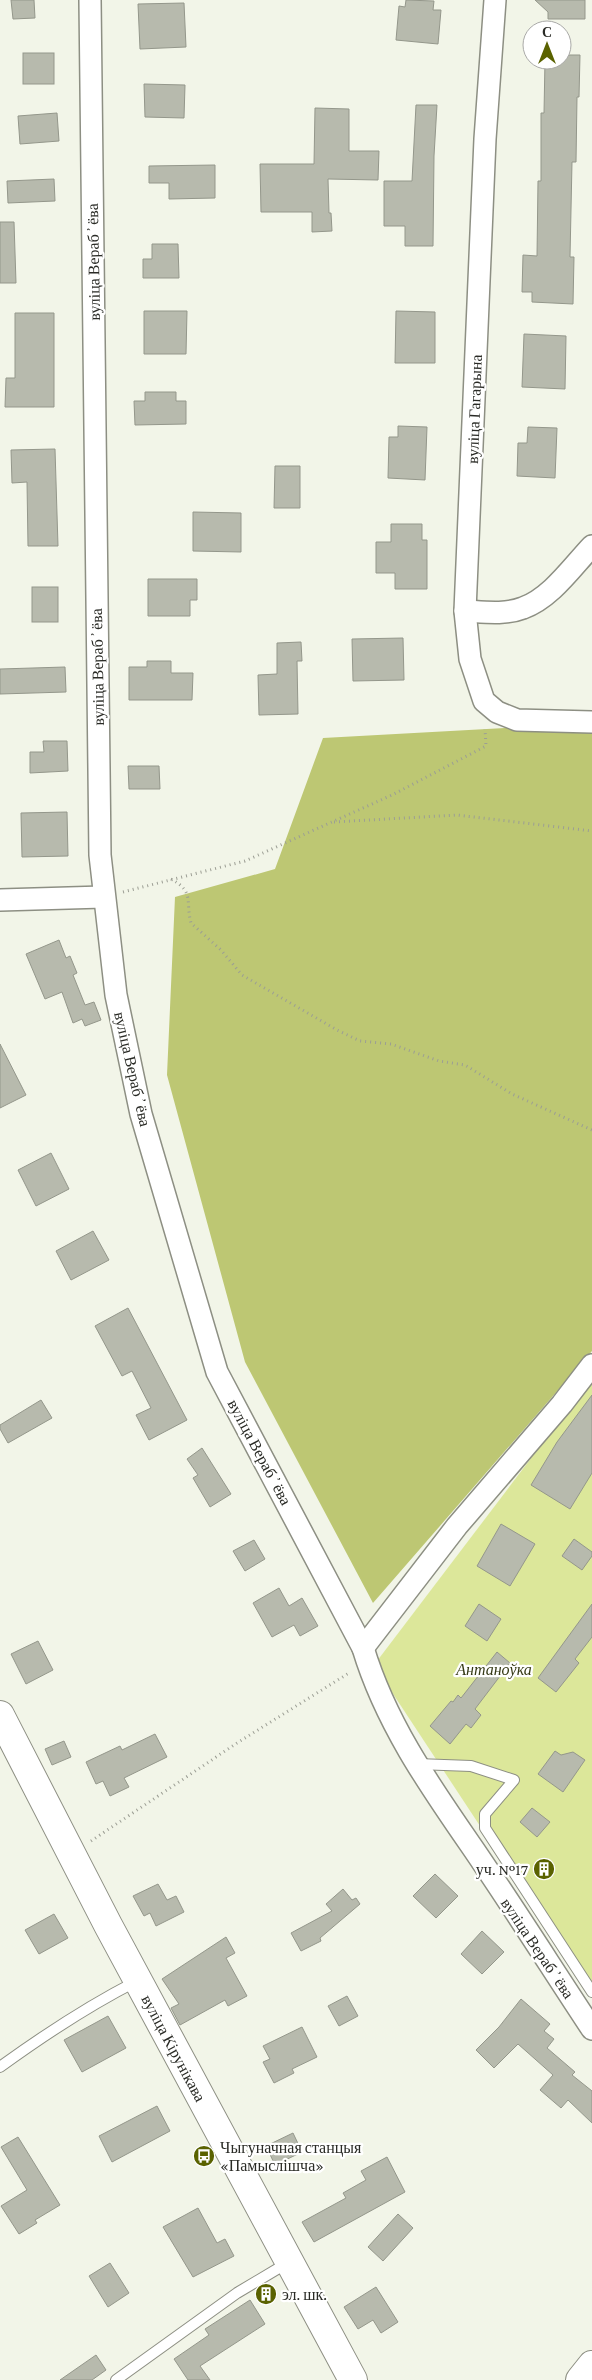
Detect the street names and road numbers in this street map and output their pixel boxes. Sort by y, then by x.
street label: вуліца Верабʼёва [84,203,104,321]
street label: вуліца Гагарына [464,354,486,464]
street label: вуліца Верабʼёва [88,608,108,726]
street label: вуліца Верабʼёва [110,1010,154,1128]
street label: вуліца Верабʼёва [224,1396,295,1508]
street label: вуліца Верабʼёва [497,1895,577,2002]
street label: вуліца Кірунікава [137,1992,209,2105]

